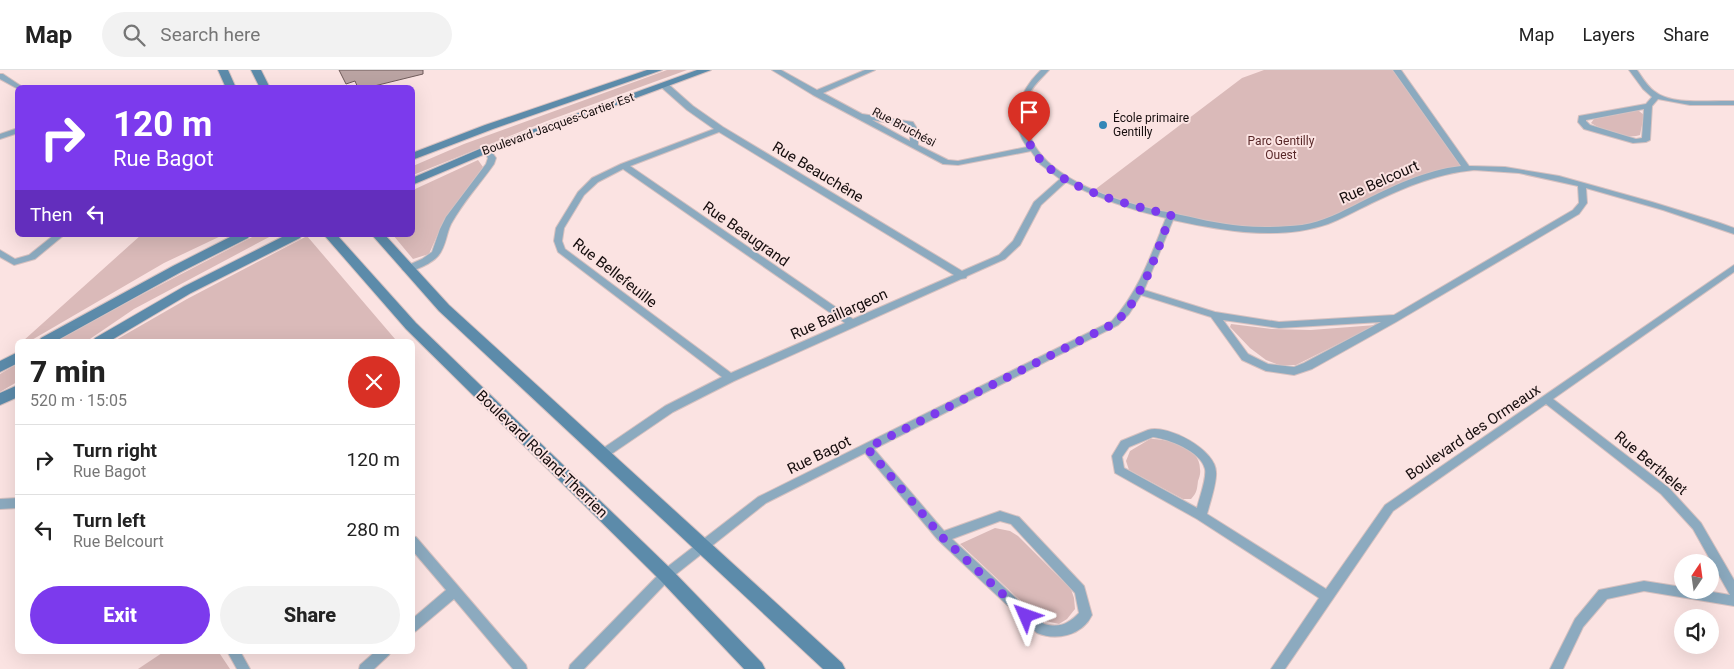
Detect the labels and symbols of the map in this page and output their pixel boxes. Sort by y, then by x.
street label: Boulevard Jacques-Cartier Est [480,90,636,158]
pin [1008,91,1050,142]
street label: Rue Bruchési [870,104,938,150]
place label: École primaire Gentilly [1113,110,1189,139]
marker: École primaire Gentilly [1097,119,1109,131]
park label: Parc Gentilly Ouest [1248,134,1315,162]
street label: Rue Beauchêne [769,138,867,206]
street label: Rue Belcourt [1336,156,1422,208]
street label: Rue Beaugrand [699,198,793,270]
street label: Rue Bellefeuille [569,235,661,311]
street label: Rue Baillargeon [788,285,890,343]
street label: Boulevard des Ormeaux [1402,380,1544,484]
street label: Boulevard Roland-Therrien [473,386,611,522]
street label: Rue Berthelet [1611,427,1691,499]
street label: Rue Bagot [784,432,854,478]
north arrow [1674,554,1719,599]
position arrow [999,589,1051,641]

